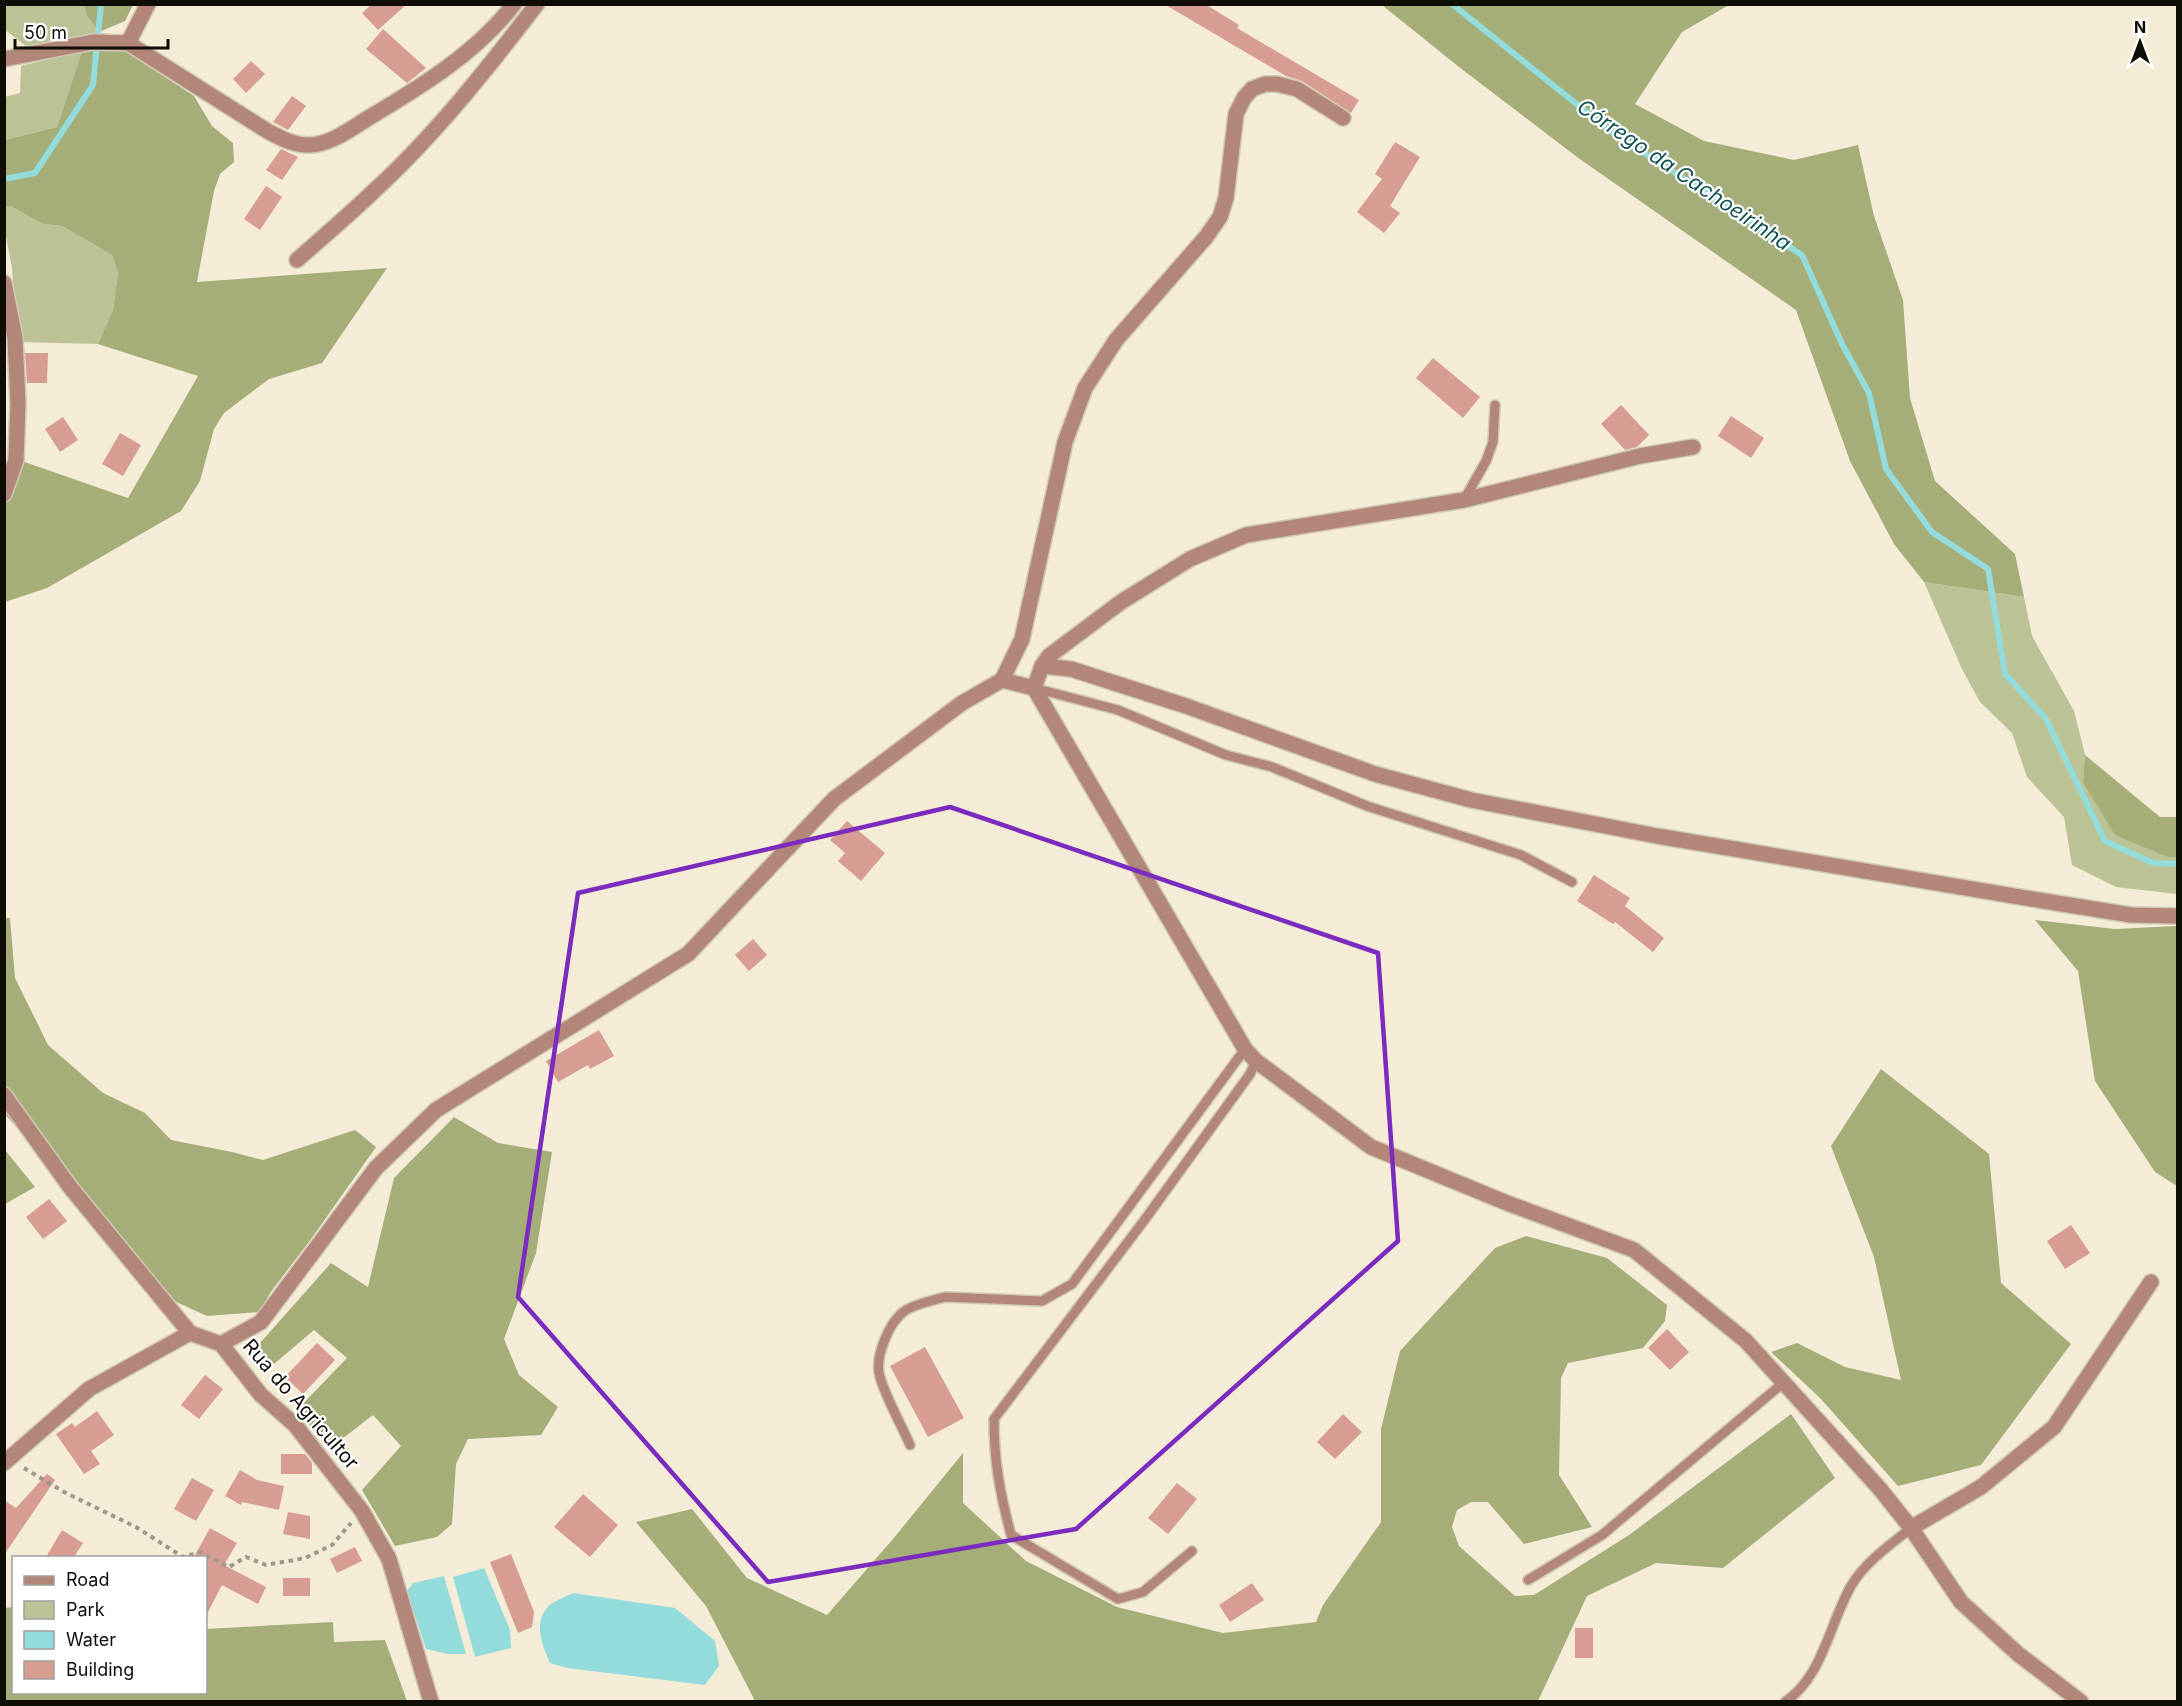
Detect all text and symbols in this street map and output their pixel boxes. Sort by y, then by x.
scale bar [15,12,168,50]
north arrow [2110,12,2170,72]
text: N [2134,17,2146,37]
text: 50 m [24,22,67,43]
water label: Córrego da Cachoeirinha [1573,94,1796,256]
street label: Rua do Agricultor [238,1334,364,1474]
legend [12,1556,207,1694]
text: Road [66,1569,109,1590]
text: Park [66,1599,105,1620]
text: Water [66,1629,116,1650]
text: Building [66,1659,134,1680]

